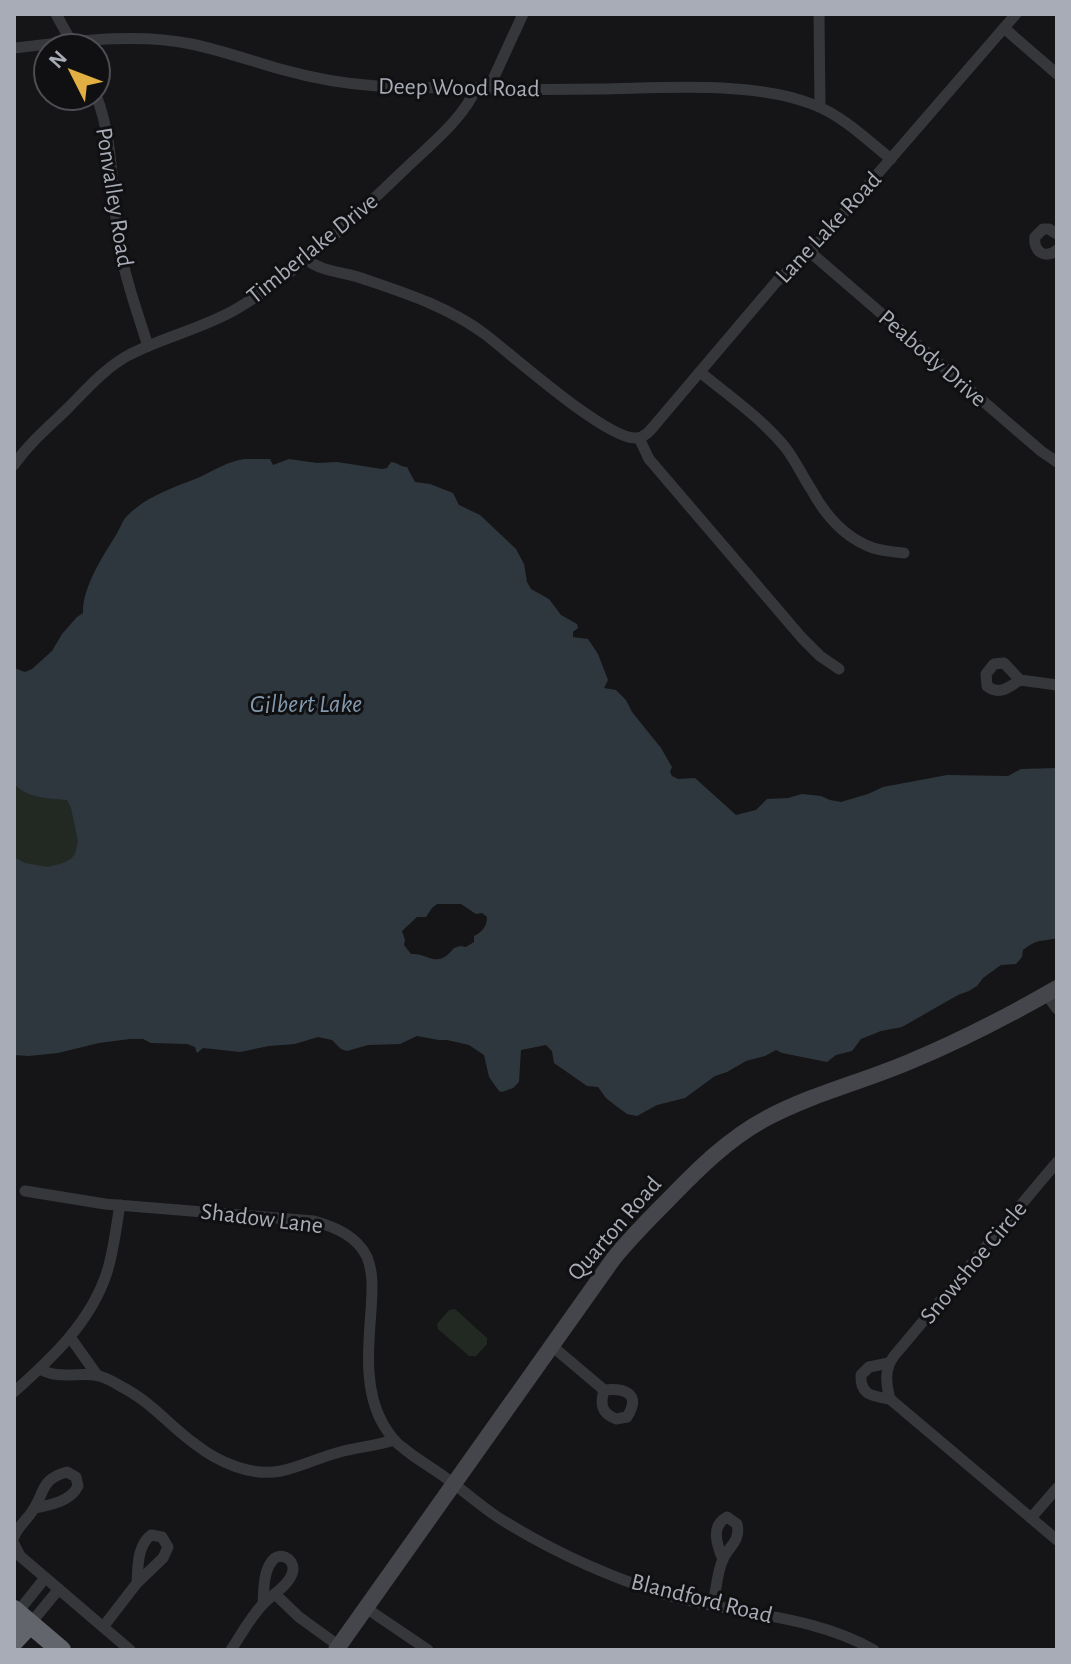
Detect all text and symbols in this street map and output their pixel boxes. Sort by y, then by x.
north arrow [32,32,112,112]
text: N [45,46,71,72]
street label: Deep Wood Road [378,75,540,101]
street label: Ponvalley Road [91,126,137,269]
street label: Lane Lake Road [771,167,886,288]
street label: Timberlake Drive [243,189,383,309]
street label: Peabody Drive [874,306,991,412]
water label: Gilbert Lake [250,691,362,717]
street label: Quarton Road [563,1172,666,1285]
street label: Snowshoe Circle [916,1197,1032,1328]
street label: Shadow Lane [199,1200,324,1238]
street label: Blandford Road [629,1570,775,1628]

